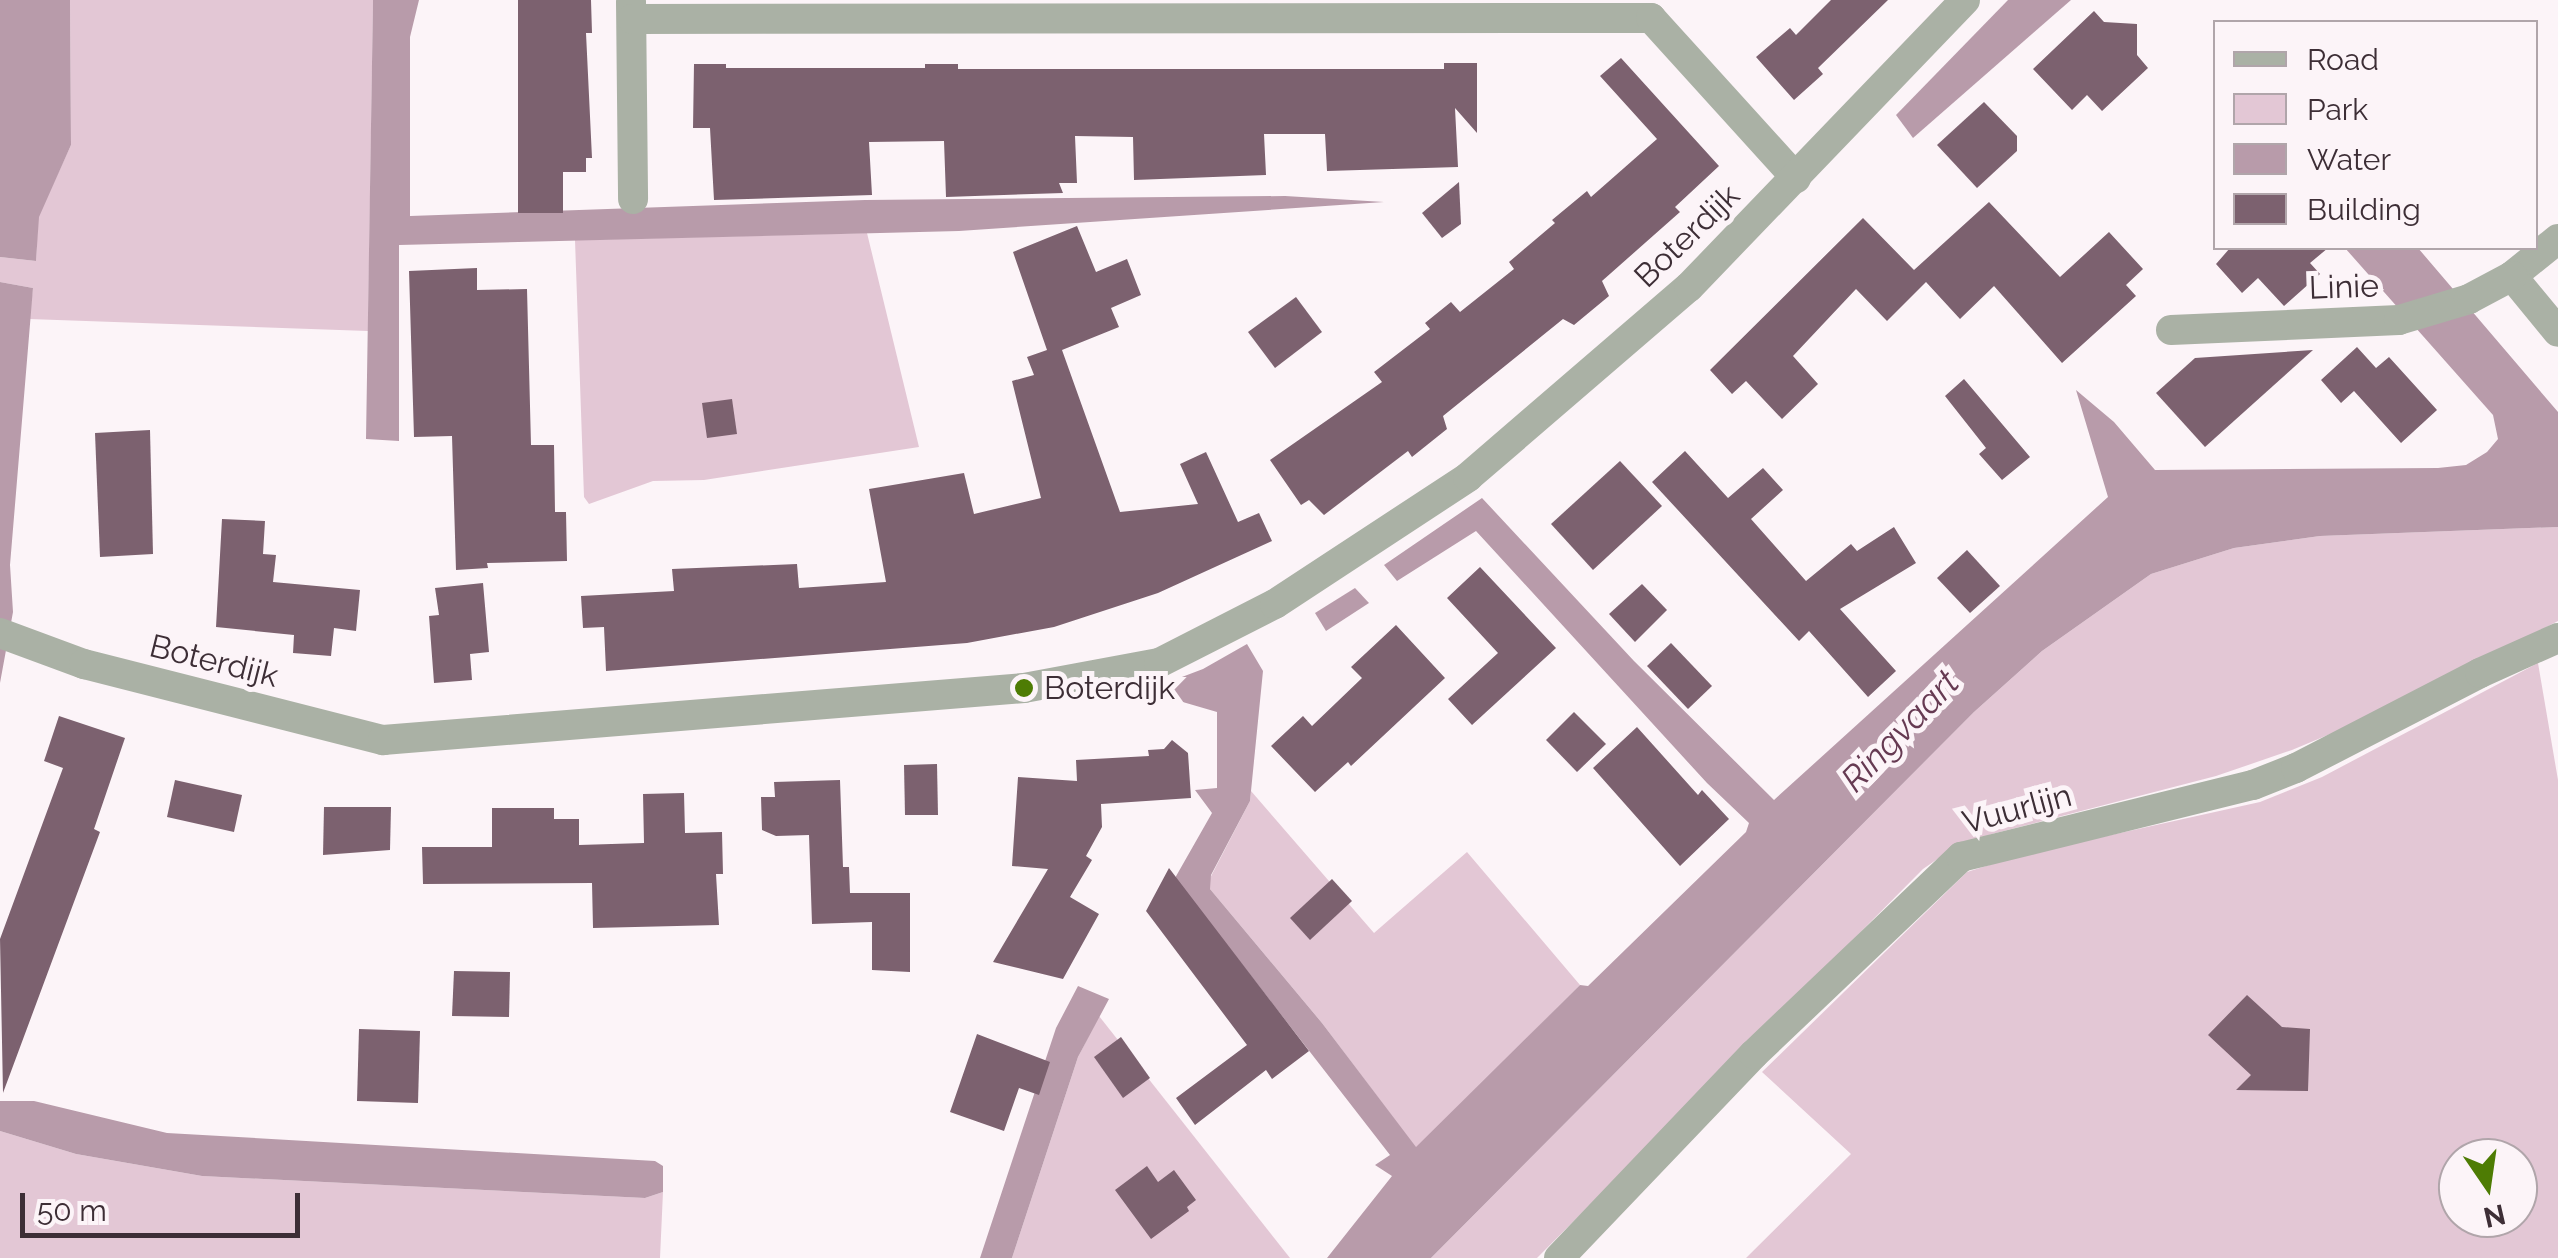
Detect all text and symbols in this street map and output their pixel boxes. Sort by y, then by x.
legend [2213,20,2538,250]
text: Road [2307,42,2379,77]
text: Park [2307,92,2368,127]
text: Water [2307,142,2391,177]
street label: Boterdijk [1626,177,1748,295]
text: Building [2307,192,2421,227]
street label: Linie [2308,267,2380,307]
street label: Boterdijk [146,627,282,695]
water label: Ringvaart [1832,662,1968,800]
place label: Boterdijk [1044,669,1175,707]
marker: Boterdijk [1013,677,1035,699]
street label: Vuurlijn [1958,776,2076,842]
north arrow [2438,1138,2538,1238]
scale bar [25,1173,305,1235]
text: 50 m [37,1193,107,1228]
text: N [2480,1197,2509,1234]

